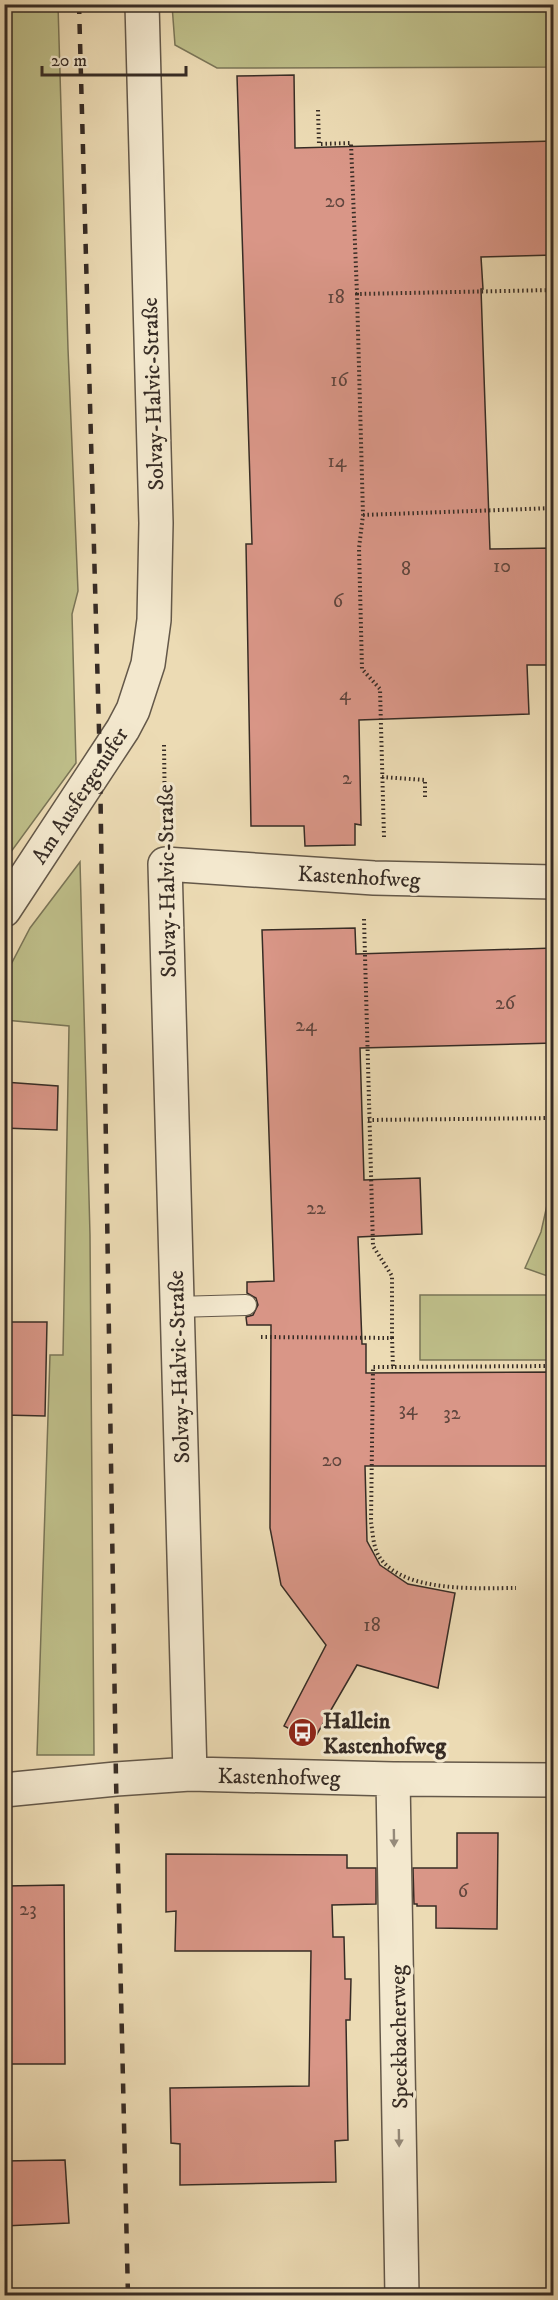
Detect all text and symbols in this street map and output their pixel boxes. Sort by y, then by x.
scale bar [42,39,186,77]
text: 20 m [51,50,87,72]
house number: 20 [325,189,345,214]
house number: 18 [327,285,345,310]
street label: Solvay-Halvic-Straße [137,297,170,491]
house number: 16 [330,368,348,393]
house number: 14 [328,449,347,474]
house number: 10 [493,554,511,579]
house number: 8 [401,557,411,582]
house number: 6 [333,589,344,614]
house number: 4 [339,682,351,707]
street label: Am Ausfergenufer [26,722,135,869]
house number: 2 [342,766,352,791]
street label: Solvay-Halvic-Straße [152,784,183,978]
street label: Kastenhofweg [297,861,421,894]
house number: 26 [495,991,516,1016]
house number: 24 [295,1013,317,1038]
house number: 22 [306,1196,326,1221]
street label: Solvay-Halvic-Straße [163,1270,196,1464]
house number: 34 [399,1397,418,1422]
house number: 32 [443,1401,461,1426]
house number: 20 [322,1448,342,1473]
house number: 18 [363,1613,381,1638]
place label: Hallein Kastenhofweg [323,1708,447,1760]
bus stop icon: Hallein Kastenhofweg [286,1717,318,1749]
street label: Kastenhofweg [217,1763,341,1792]
one-way arrow [389,1828,399,1847]
house number: 6 [458,1879,469,1904]
house number: 23 [19,1897,37,1922]
street label: Speckbacherweg [385,1965,414,2109]
one-way arrow [395,2128,404,2147]

